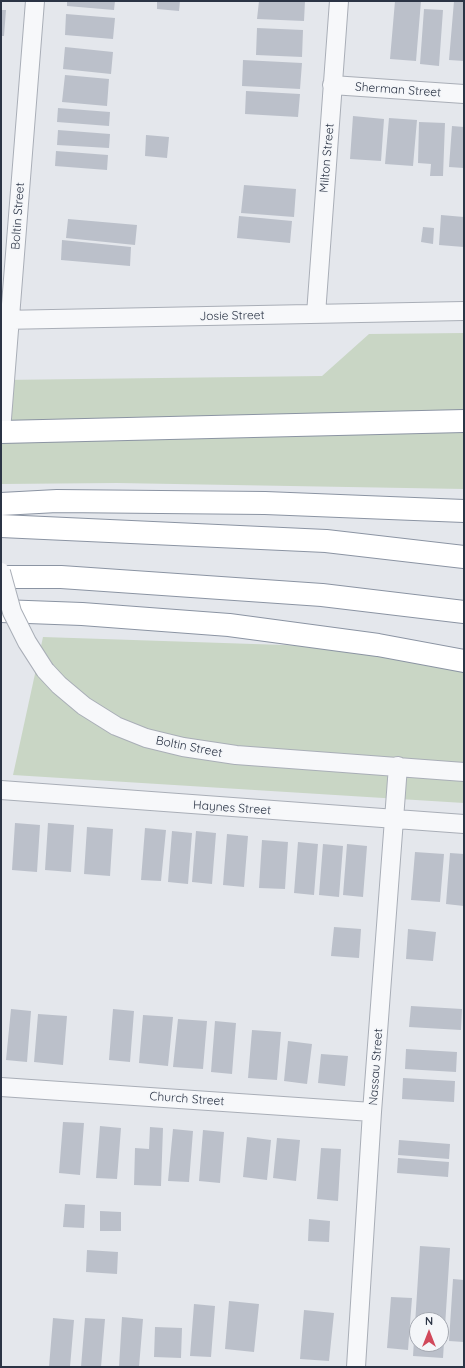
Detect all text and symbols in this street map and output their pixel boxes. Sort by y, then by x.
street label: Sherman Street [355,80,441,100]
street label: Milton Street [317,123,337,193]
street label: Boltin Street [8,182,28,250]
street label: Josie Street [199,308,265,324]
street label: Boltin Street [155,734,223,760]
street label: Haynes Street [193,798,271,818]
street label: Nassau Street [366,1028,386,1106]
street label: Church Street [149,1089,225,1109]
north arrow [409,1312,449,1352]
text: N [425,1314,433,1328]

